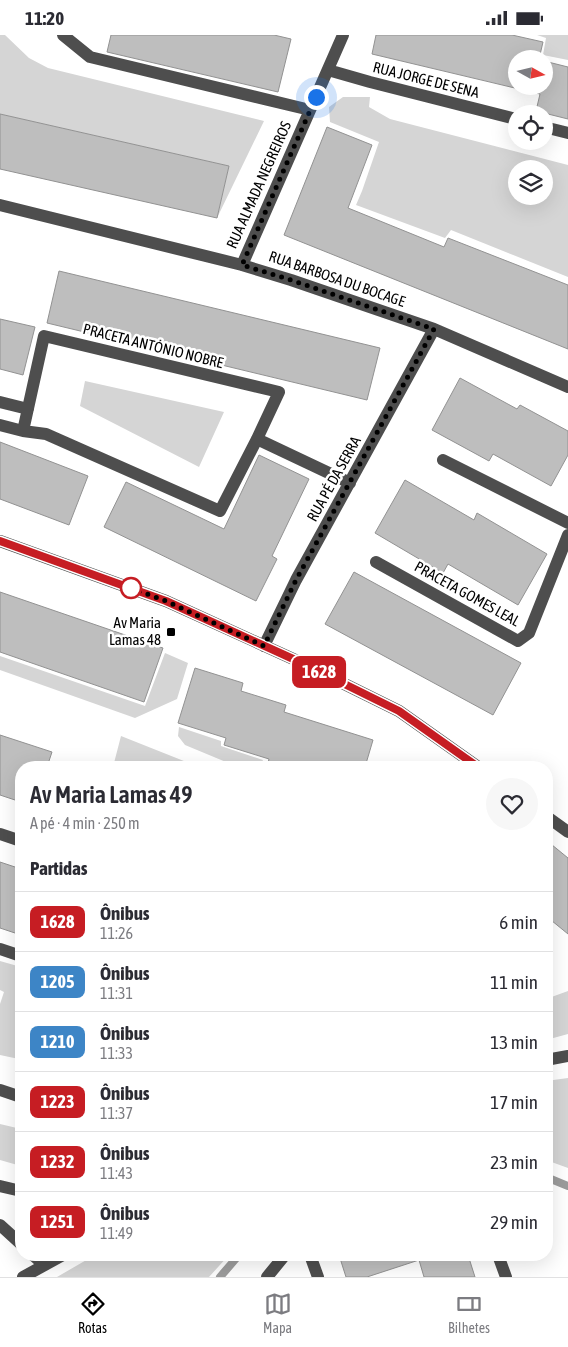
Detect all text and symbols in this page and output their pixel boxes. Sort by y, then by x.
text: 11:20 [25,7,64,29]
north arrow [508,50,552,95]
map controls [508,50,553,205]
street label: RUA JORGE DE SENA [371,58,482,101]
your location [304,85,329,110]
button: locate [508,105,553,150]
street label: RUA ALMADA NEGREIROS [223,119,294,251]
button: layers [508,160,553,205]
street label: RUA BARBOSA DU BOCAGE [267,247,408,310]
street label: PRACETA ANTÓNIO NOBRE [81,320,226,371]
street label: RUA PÉ DA SERRA [303,433,364,524]
street label: PRACETA GOMES LEAL [412,558,523,630]
unlabelled marker [120,577,142,599]
place label: Av Maria Lamas 48 [109,614,161,648]
marker: Av Maria Lamas 48 [165,626,177,638]
line badge: 1628 [284,656,354,688]
text: 1628 [302,661,336,682]
button: heart [486,778,538,830]
text: Av Maria Lamas 49 [30,781,192,808]
text: A pé · 4 min · 250 m [30,814,139,832]
text: Partidas [30,857,88,879]
text: Ônibus [100,902,150,924]
text: 1628 [41,911,74,932]
text: 6 min [499,911,538,933]
text: 11:26 [100,924,133,942]
text: Ônibus [100,962,150,984]
text: 1205 [41,971,74,992]
text: 11 min [490,971,538,993]
text: 11:31 [100,984,133,1002]
text: Ônibus [100,1022,150,1044]
text: 1210 [41,1031,74,1052]
text: 13 min [490,1031,538,1053]
text: 11:33 [100,1044,133,1062]
text: Ônibus [100,1082,150,1104]
text: 1223 [41,1091,74,1112]
text: 17 min [490,1091,538,1113]
text: 11:37 [100,1104,133,1122]
text: Ônibus [100,1142,150,1164]
text: 1232 [41,1151,74,1172]
text: 23 min [490,1151,538,1173]
text: 11:43 [100,1164,133,1182]
text: Ônibus [100,1202,150,1224]
text: 1251 [41,1211,74,1232]
text: 29 min [490,1211,538,1233]
text: 11:49 [100,1224,133,1242]
tab: Rotas [78,1290,107,1336]
tab: Mapa [263,1290,292,1336]
tab: Bilhetes [448,1290,490,1336]

